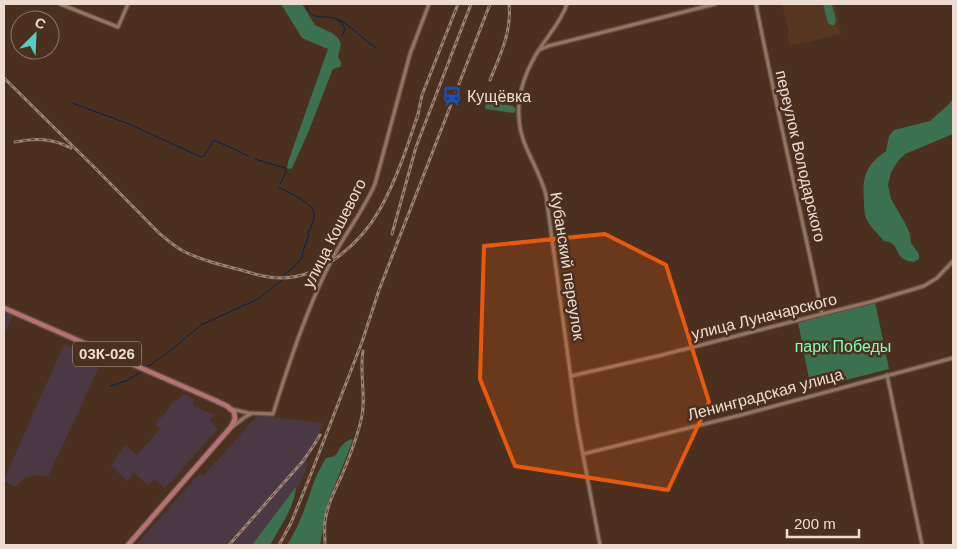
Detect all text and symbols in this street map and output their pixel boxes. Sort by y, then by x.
north arrow [10,10,60,60]
text: С [32,14,48,32]
street label: переулок Володарского [772,69,829,244]
station icon: Кущёвка [441,85,463,107]
place label: Кущёвка [467,88,531,105]
street label: улица Кошевого [300,176,369,291]
street label: Кубанский переулок [547,191,588,342]
street label: улица Луначарского [690,290,839,343]
park label: парк Победы [795,338,891,355]
road number: 03К-026 [73,342,141,366]
street label: Ленинградская улица [685,366,845,423]
scale bar [787,506,860,538]
text: 200 m [794,515,836,532]

